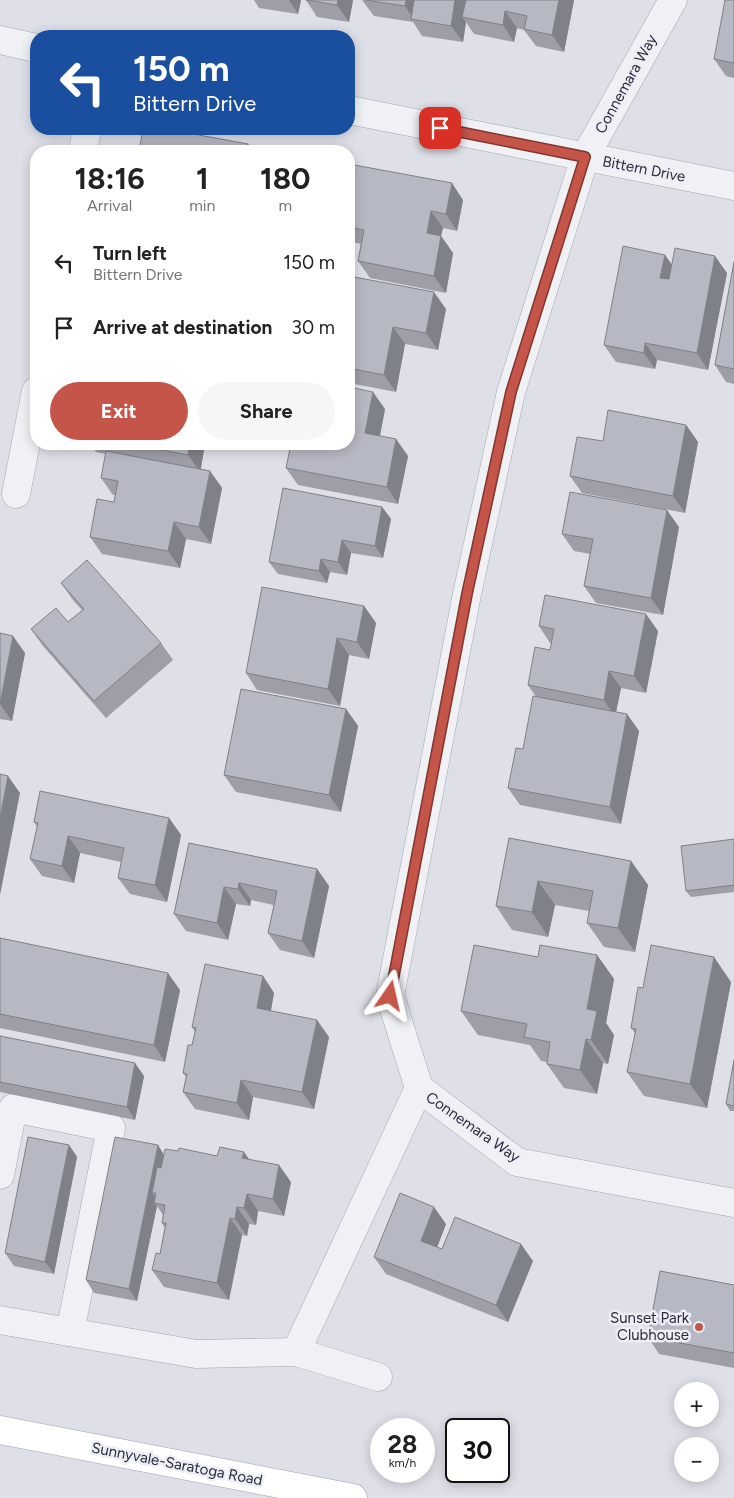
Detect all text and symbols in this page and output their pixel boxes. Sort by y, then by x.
street label: Connemara Way [591,31,661,137]
text: 150 m [133,48,230,90]
icon: left [50,50,115,115]
text: Bittern Drive [133,90,256,117]
pin [419,107,461,149]
icon: arrive [426,114,454,142]
street label: Bittern Drive [601,152,687,186]
text: 18:16 [75,160,145,197]
text: 1 [196,160,209,197]
text: 180 [260,160,310,197]
text: Arrival [87,196,132,215]
text: min [189,196,215,215]
text: m [278,196,292,215]
text: Turn left [93,242,167,265]
icon: left [50,249,78,277]
text: 150 m [283,251,335,274]
text: Bittern Drive [93,265,183,284]
icon: arrive [50,314,78,342]
text: Arrive at destination [93,316,272,339]
text: 30 m [292,316,335,339]
button: Exit [50,382,188,440]
button: Share [198,382,335,440]
position arrow [363,969,415,1021]
street label: Connemara Way [423,1088,524,1166]
place label: Sunset Park Clubhouse [610,1309,690,1344]
marker: Sunset Park Clubhouse [693,1321,705,1333]
map controls [674,1382,719,1482]
button: + [674,1382,719,1427]
speed limit sign: 30 [445,1418,510,1483]
text: 28 [388,1429,417,1459]
button: − [674,1437,719,1482]
street label: Sunnyvale-Saratoga Road [90,1439,264,1489]
text: km/h [389,1456,416,1470]

